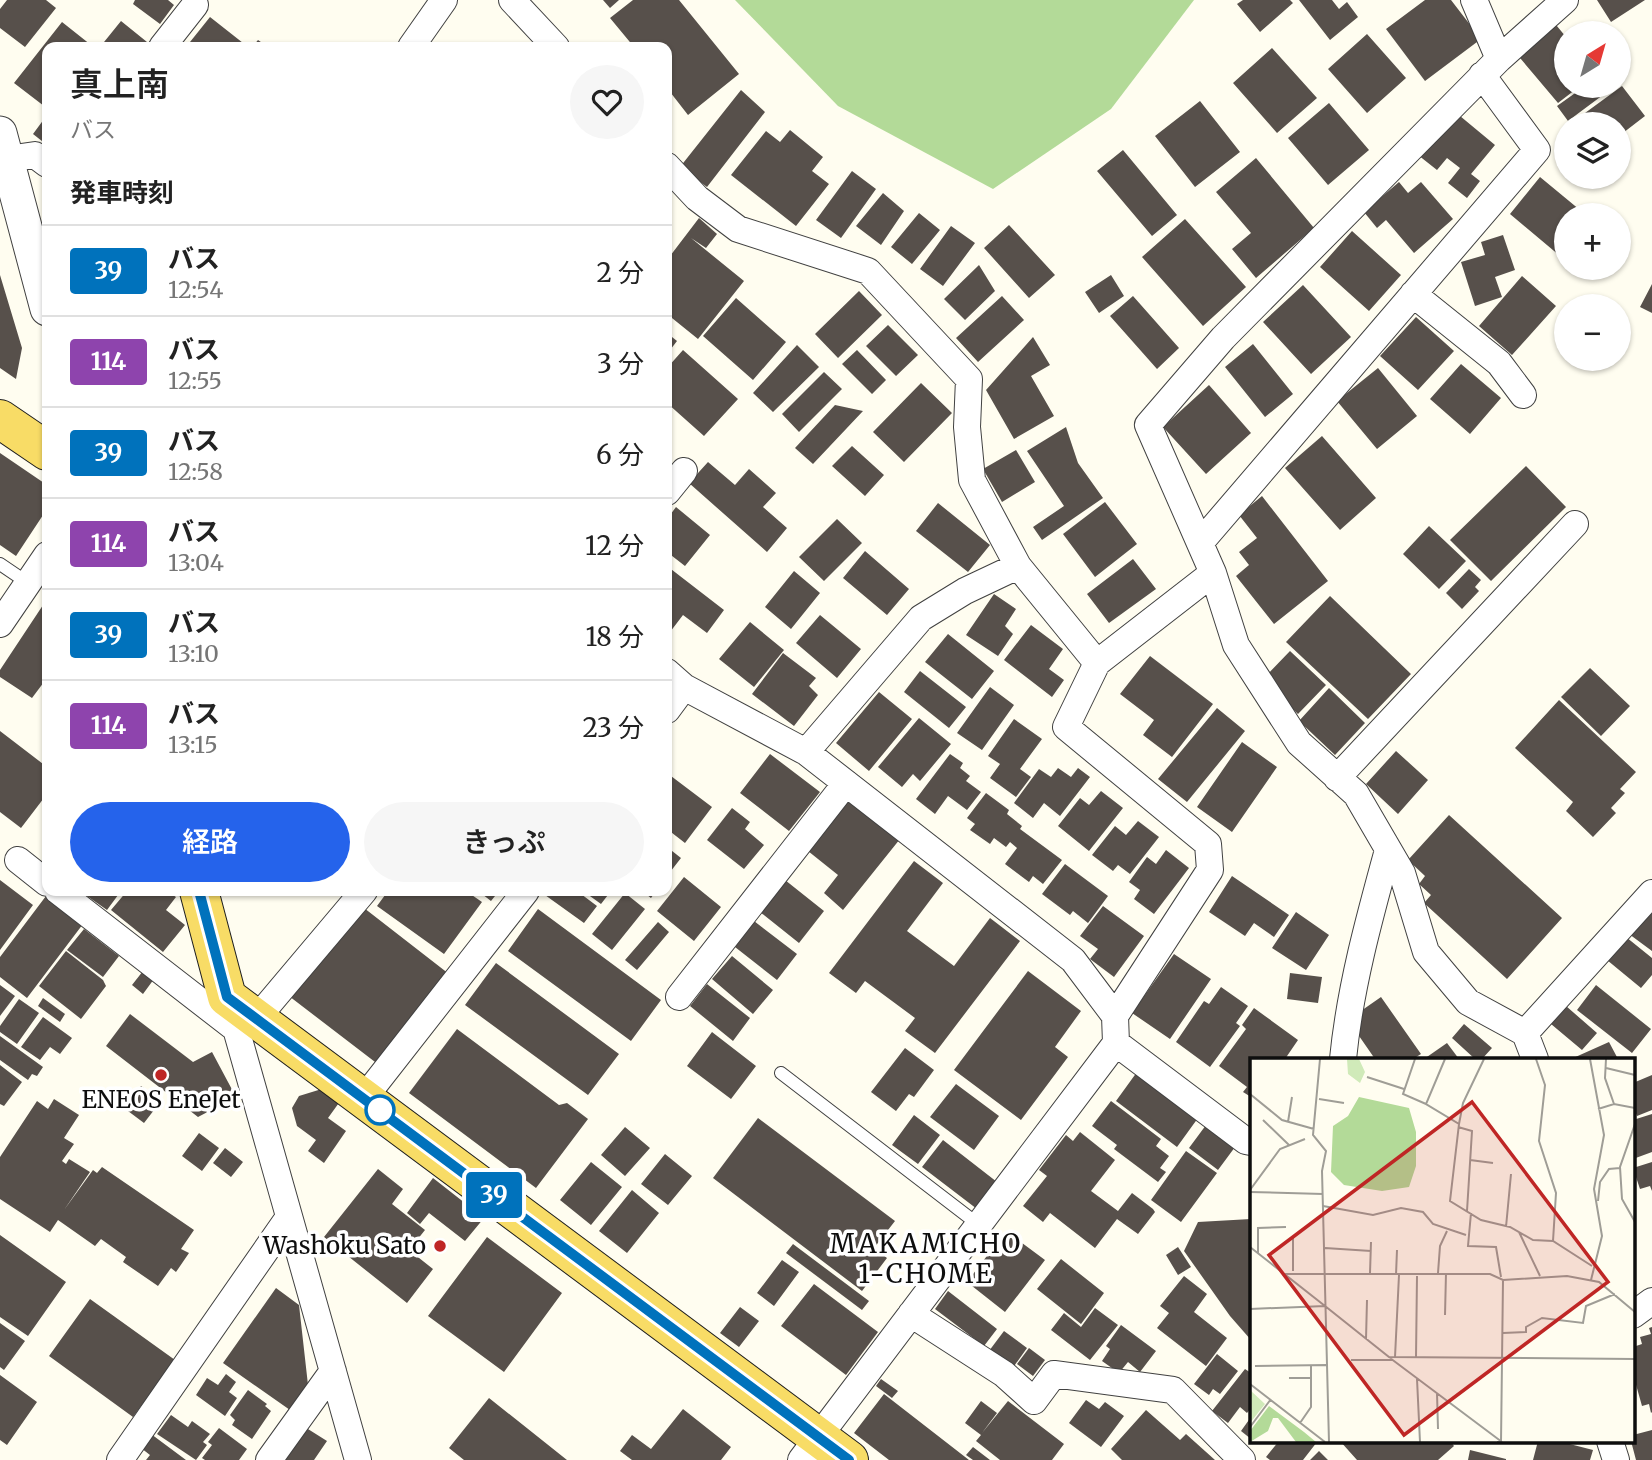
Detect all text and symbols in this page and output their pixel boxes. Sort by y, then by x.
north arrow [1554,21,1631,98]
map controls [1554,21,1631,371]
text: 真上南 [70,64,169,105]
button: heart [570,65,644,139]
button: layers [1554,112,1631,189]
text: バス [70,115,116,144]
text: 発車時刻 [70,176,174,209]
button: + [1554,203,1631,280]
text: バス [168,242,220,275]
text: 39 [95,255,122,286]
text: 2 分 [596,256,644,289]
text: 12:54 [168,275,224,304]
button: − [1554,294,1631,371]
text: バス [168,333,220,366]
text: 114 [91,346,126,377]
text: 3 分 [597,347,644,380]
text: 12:55 [168,366,222,395]
text: バス [168,424,220,457]
text: 39 [95,437,122,468]
text: 6 分 [596,438,644,471]
text: 12:58 [168,457,223,486]
text: バス [168,515,220,548]
text: 114 [91,528,126,559]
text: 12 分 [585,529,644,562]
text: 13:04 [168,548,224,577]
text: バス [168,606,220,639]
text: 39 [95,619,122,650]
text: 18 分 [585,620,644,653]
text: 13:10 [168,639,219,668]
text: バス [168,697,220,730]
text: 114 [91,710,126,741]
text: 23 分 [582,711,644,744]
text: 13:15 [168,730,218,759]
button: 経路 [70,802,350,882]
button: きっぷ [364,802,644,882]
inset map [1250,1058,1634,1442]
marker: ENEOS EneJet [153,1067,169,1083]
place label: ENEOS EneJet [81,1084,241,1115]
unlabelled marker [365,1095,395,1125]
line badge: 39 [462,1172,526,1218]
text: 39 [480,1179,508,1210]
district label: MAKAMICHO 1-CHOME [830,1227,1022,1290]
place label: Washoku Sato [262,1230,426,1261]
marker: Washoku Sato [432,1238,448,1254]

